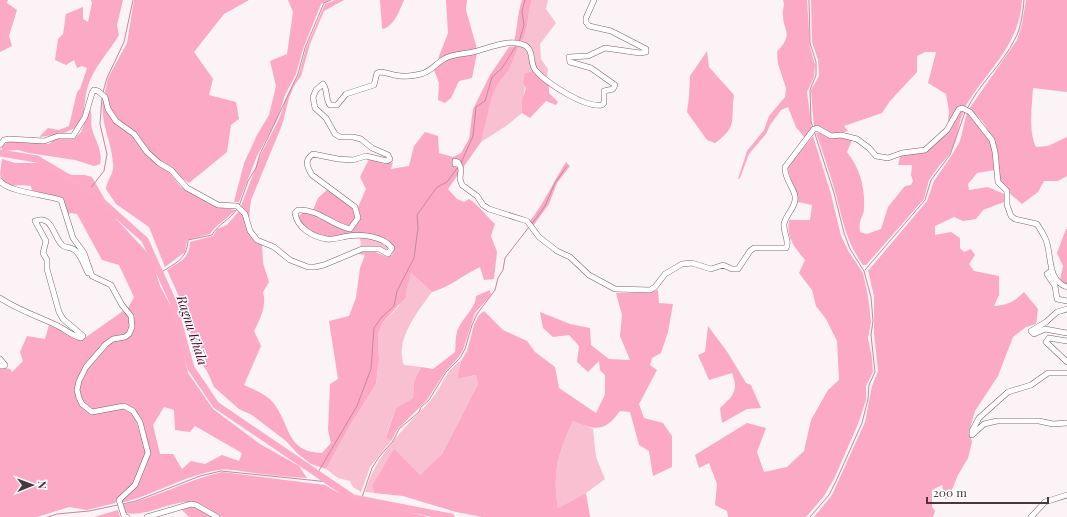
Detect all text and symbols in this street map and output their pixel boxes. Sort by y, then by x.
water label: Ragnu Khāla [173,292,212,367]
north arrow [12,465,52,505]
scale bar [927,479,1048,505]
text: N [35,481,50,489]
text: 200 m [933,484,967,500]

